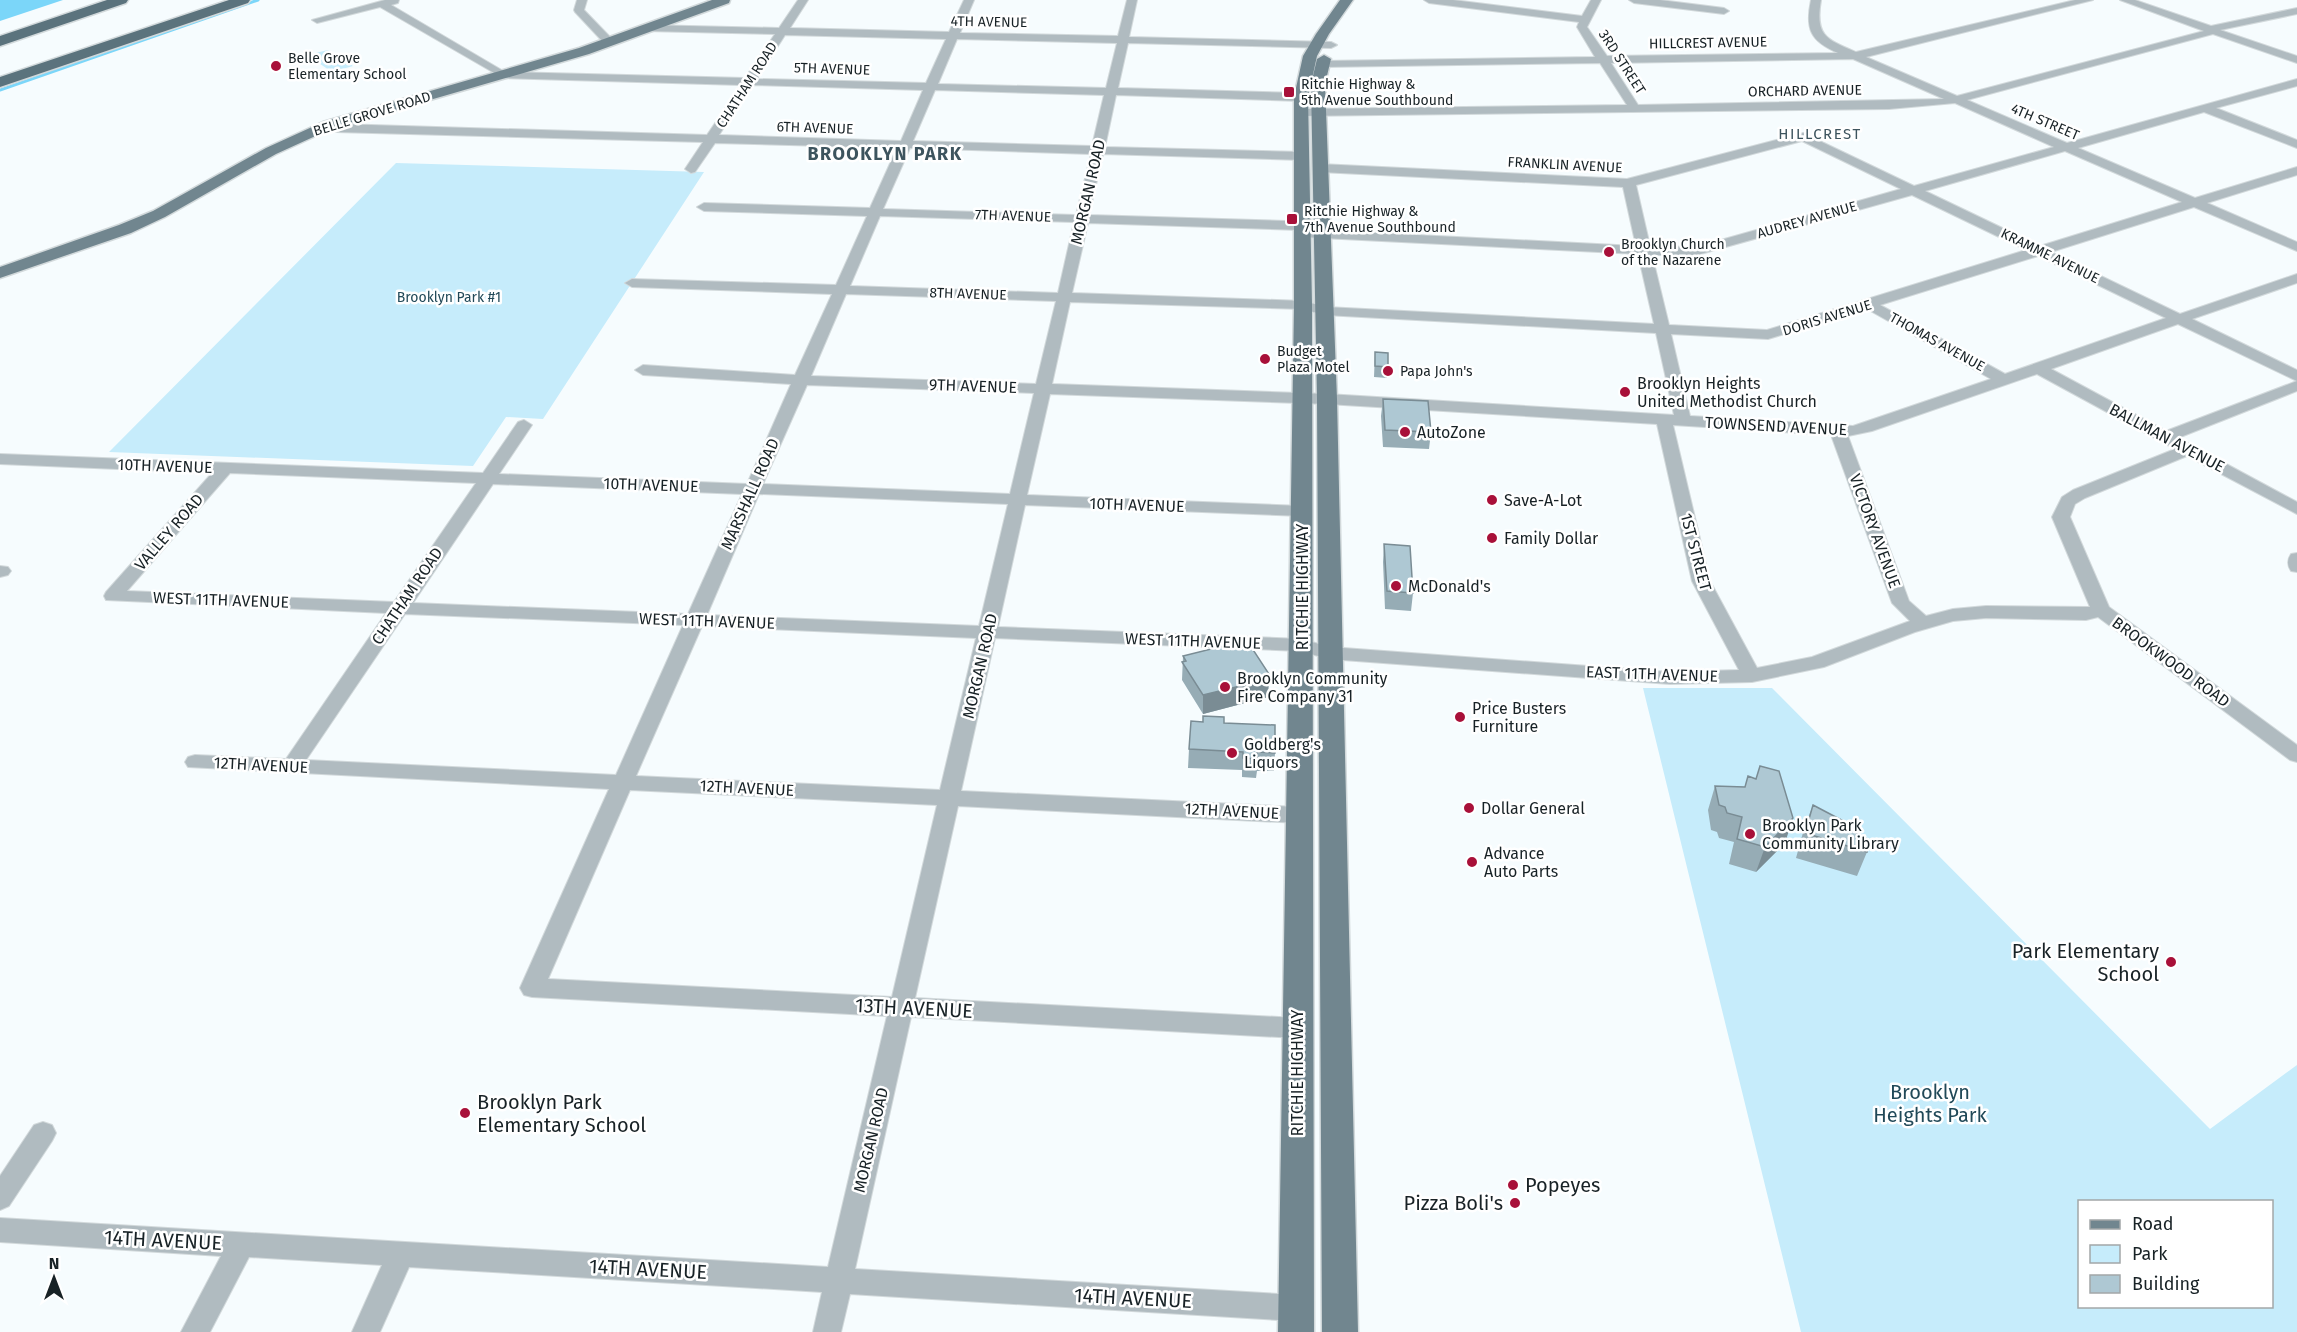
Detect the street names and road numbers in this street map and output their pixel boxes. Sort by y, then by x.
street label: 4TH AVENUE [951,13,1027,31]
street label: 3RD STREET [1595,27,1650,98]
street label: HILLCREST AVENUE [1649,33,1767,53]
street label: CHATHAM ROAD [713,39,781,131]
street label: 5TH AVENUE [794,59,870,79]
street label: ORCHARD AVENUE [1748,82,1862,100]
street label: BELLE GROVE ROAD [311,88,433,140]
street label: 4TH STREET [2008,100,2082,144]
street label: 6TH AVENUE [776,118,854,138]
street label: MORGAN ROAD [1067,138,1109,246]
street label: FRANKLIN AVENUE [1507,154,1623,176]
street label: AUDREY AVENUE [1755,198,1859,242]
street label: 7TH AVENUE [975,206,1051,226]
street label: KRAMME AVENUE [1998,225,2102,287]
street label: 8TH AVENUE [929,284,1007,304]
street label: DORIS AVENUE [1780,296,1874,340]
street label: THOMAS AVENUE [1887,309,1987,375]
street label: 9TH AVENUE [929,375,1017,397]
street label: BALLMAN AVENUE [2106,400,2228,476]
street label: TOWNSEND AVENUE [1705,413,1847,439]
street label: MARSHALL ROAD [717,435,783,553]
street label: 10TH AVENUE [117,455,213,477]
street label: VICTORY AVENUE [1846,471,1904,591]
street label: 10TH AVENUE [603,474,699,496]
street label: VALLEY ROAD [131,490,207,574]
street label: 10TH AVENUE [1089,494,1185,516]
street label: 1ST STREET [1677,511,1716,594]
street label: RITCHIE HIGHWAY [1293,524,1312,650]
street label: CHATHAM ROAD [367,544,447,648]
street label: WEST 11TH AVENUE [153,588,289,612]
street label: WEST 11TH AVENUE [639,609,775,633]
street label: MORGAN ROAD [959,612,1001,720]
street label: BROOKWOOD ROAD [2109,613,2233,711]
street label: WEST 11TH AVENUE [1125,629,1261,653]
street label: EAST 11TH AVENUE [1586,662,1718,686]
street label: 12TH AVENUE [213,753,309,777]
street label: 12TH AVENUE [699,776,795,800]
street label: 12TH AVENUE [1184,799,1280,823]
street label: 13TH AVENUE [854,993,974,1023]
street label: RITCHIE HIGHWAY [1288,1010,1307,1136]
street label: MORGAN ROAD [850,1086,892,1194]
street label: 14TH AVENUE [103,1225,223,1255]
street label: 14TH AVENUE [588,1254,708,1284]
street label: 14TH AVENUE [1073,1283,1193,1313]

